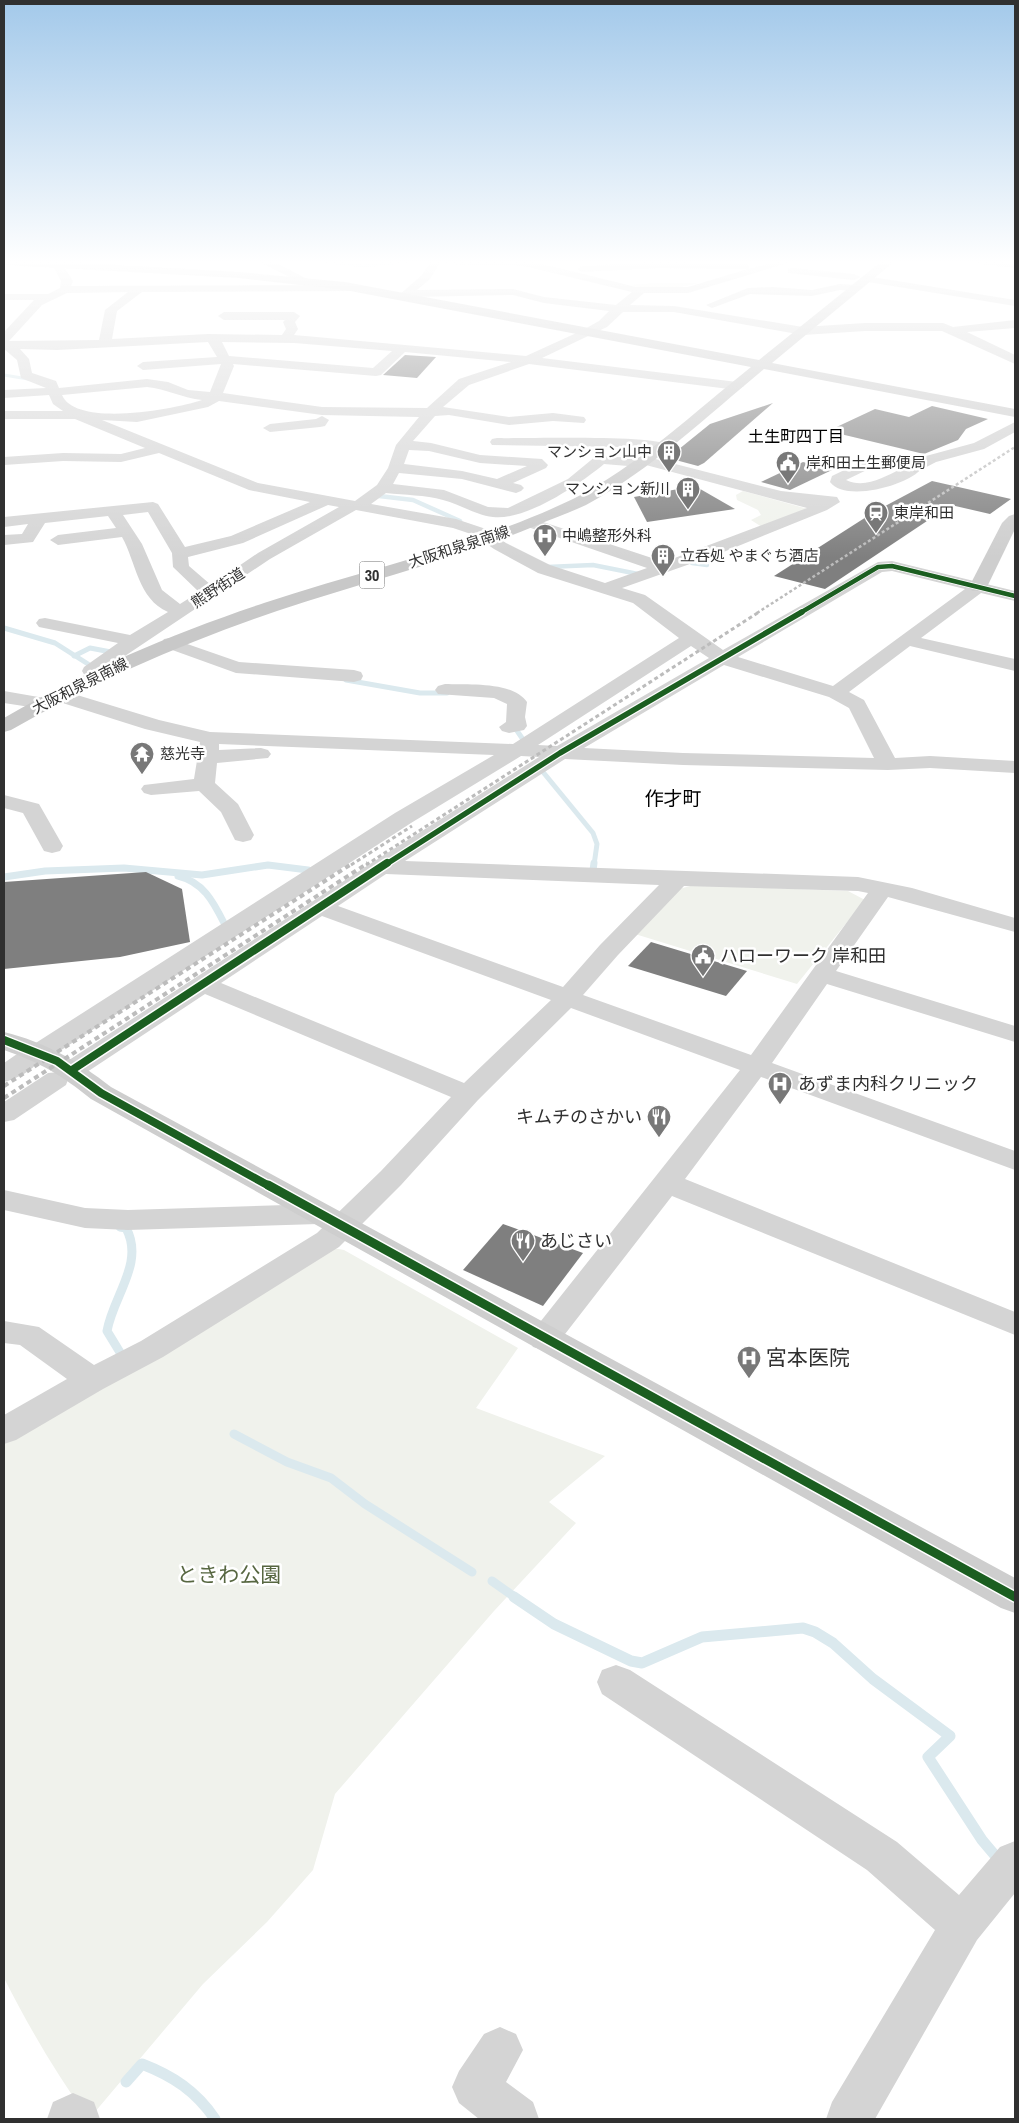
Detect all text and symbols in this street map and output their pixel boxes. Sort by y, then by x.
district label: 土生町四丁目 [748,425,844,447]
building icon: マンション山中 [656,439,682,473]
place label: マンション山中 [547,441,652,462]
public building icon: 岸和田土生郵便局 [775,450,801,484]
place label: 岸和田土生郵便局 [806,452,926,473]
building icon: マンション新川 [675,476,701,510]
place label: マンション新川 [565,478,670,499]
station icon: 東岸和田 [863,500,889,534]
place label: 東岸和田 [894,502,954,523]
street label: 大阪和泉泉南線 [406,520,512,573]
hospital icon: 中嶋整形外科 [532,523,558,557]
place label: 中嶋整形外科 [562,525,652,546]
building icon: 立呑処 やまぐち酒店 [650,543,676,577]
place label: 立呑処 やまぐち酒店 [680,545,818,566]
street label: 熊野街道 [187,562,249,613]
road number: 30 [360,562,384,588]
street label: 大阪和泉泉南線 [28,652,131,719]
temple icon: 慈光寺 [129,741,155,775]
place label: 慈光寺 [160,743,205,764]
district label: 作才町 [644,785,702,811]
public building icon: ハローワーク 岸和田 [690,943,716,977]
place label: ハローワーク 岸和田 [720,943,886,968]
hospital icon: あずま内科クリニック [767,1071,793,1105]
place label: あずま内科クリニック [798,1071,978,1096]
place label: キムチのさかい [516,1104,642,1129]
restaurant icon: キムチのさかい [646,1104,672,1138]
restaurant icon: あじさい [510,1228,536,1262]
place label: あじさい [540,1228,612,1253]
place label: 宮本医院 [766,1343,850,1372]
hospital icon: 宮本医院 [736,1345,762,1379]
park label: ときわ公園 [177,1560,282,1589]

